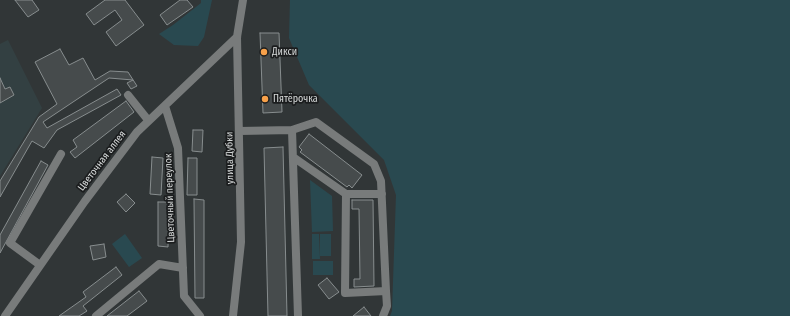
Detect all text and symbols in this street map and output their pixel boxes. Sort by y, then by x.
place label: Дикси [272,46,297,58]
marker: Дикси [259,47,269,57]
place label: Пятёрочка [273,93,318,105]
marker: Пятёрочка [260,94,270,104]
street label: Цветочная аллея [75,129,129,193]
street label: улица Дубки [224,132,236,184]
street label: Цветочный переулок [162,153,178,243]

